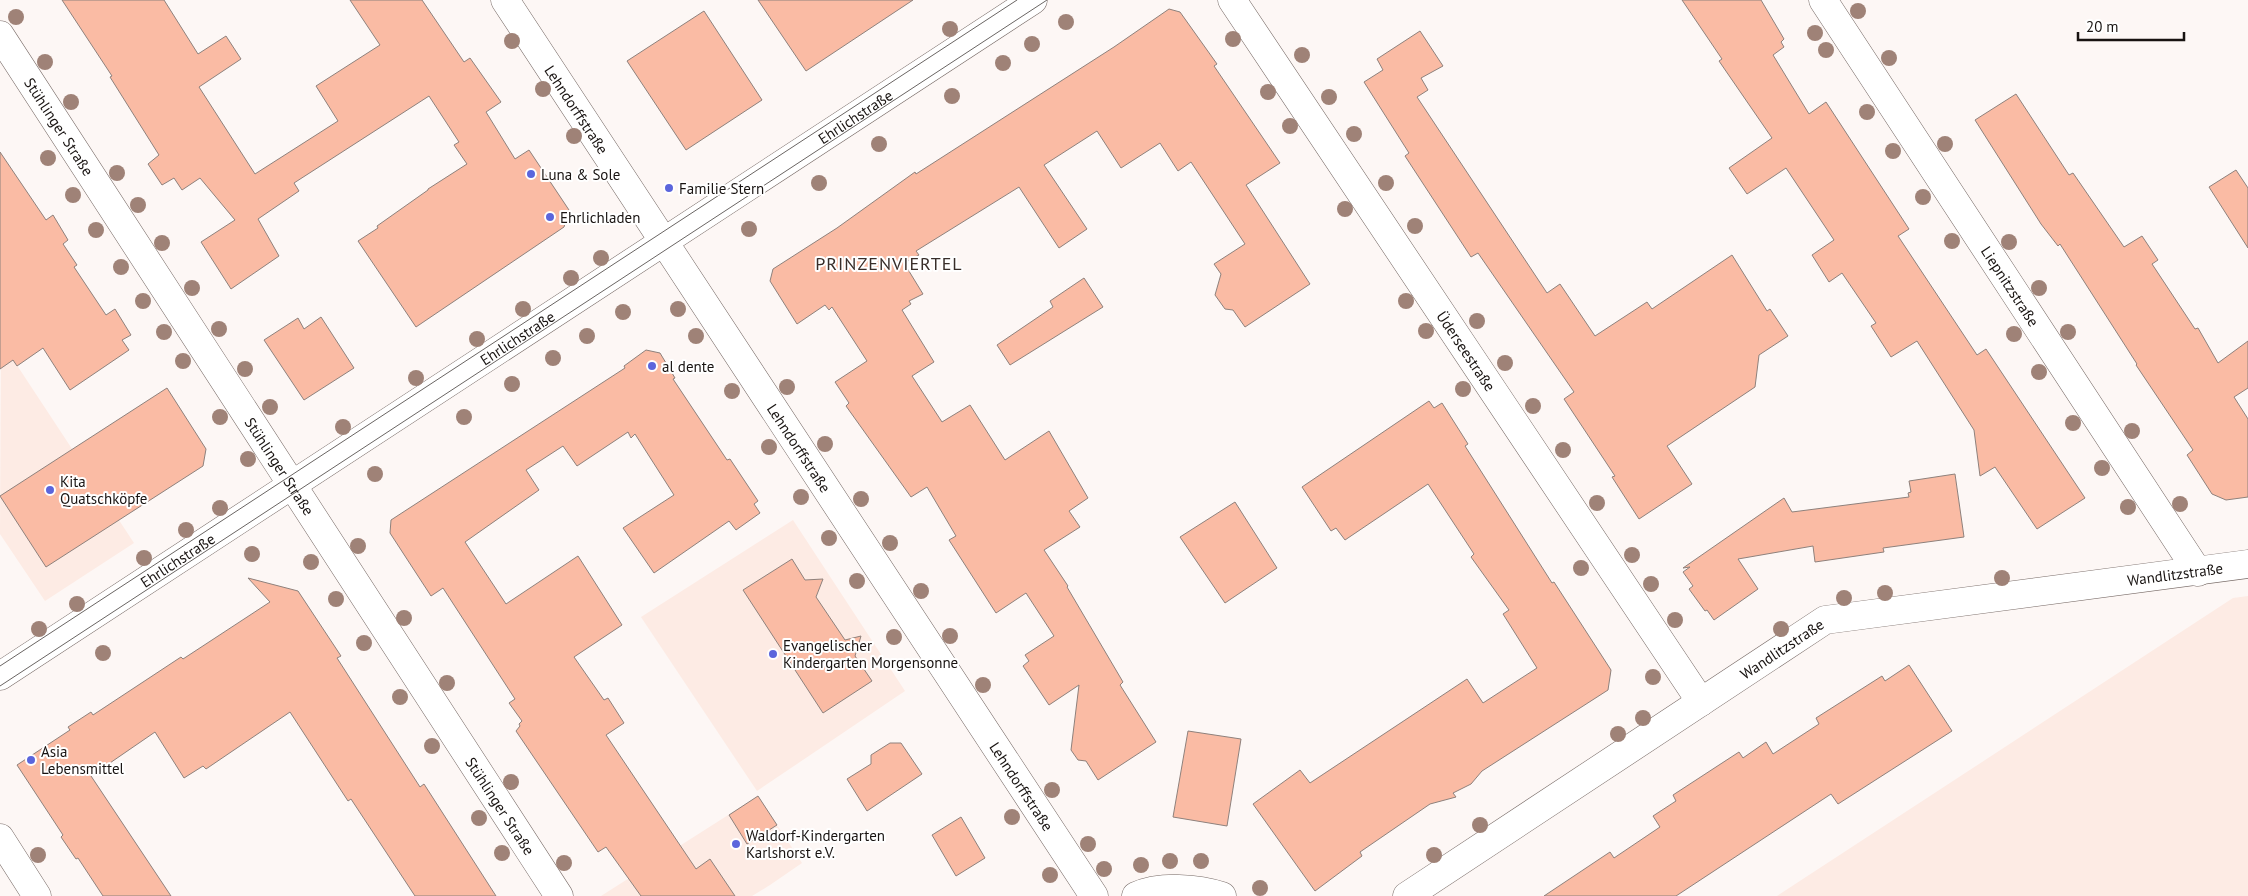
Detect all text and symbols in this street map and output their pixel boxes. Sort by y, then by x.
scale bar [2078,10,2184,42]
text: 20 m [2086,17,2119,36]
street label: Lehndorffstraße [541,62,613,157]
street label: Stühlinger Straße [21,74,98,179]
street label: Ehrlichstraße [814,85,896,148]
place label: Luna & Sole [541,165,620,184]
marker: Luna & Sole [525,168,537,180]
place label: Familie Stern [679,179,764,198]
marker: Familie Stern [663,182,675,194]
place label: Ehrlichladen [560,208,640,227]
marker: Ehrlichladen [544,211,556,223]
street label: Liepnitzstraße [1977,242,2044,330]
district label: PRINZENVIERTEL [815,252,963,275]
street label: Ehrlichstraße [476,306,558,369]
street label: Üderseestraße [1433,307,1500,395]
place label: al dente [662,357,714,376]
marker: al dente [646,360,658,372]
street label: Lehndorffstraße [763,400,835,496]
street label: Stühlinger Straße [241,414,319,519]
place label: Kita Quatschköpfe [60,472,147,508]
marker: Kita Quatschköpfe [44,484,56,496]
street label: Ehrlichstraße [137,529,218,591]
street label: Wandlitzstraße [2126,558,2224,589]
street label: Wandlitzstraße [1736,614,1827,683]
place label: Evangelischer Kindergarten Morgensonne [783,636,958,672]
marker: Evangelischer Kindergarten Morgensonne [767,648,779,660]
street label: Lehndorffstraße [986,738,1058,834]
place label: Asia Lebensmittel [41,742,125,778]
street label: Stühlinger Straße [462,753,539,858]
marker: Asia Lebensmittel [25,754,37,766]
place label: Waldorf-Kindergarten Karlshorst e.V. [746,826,885,862]
marker: Waldorf-Kindergarten Karlshorst e.V. [730,838,742,850]

